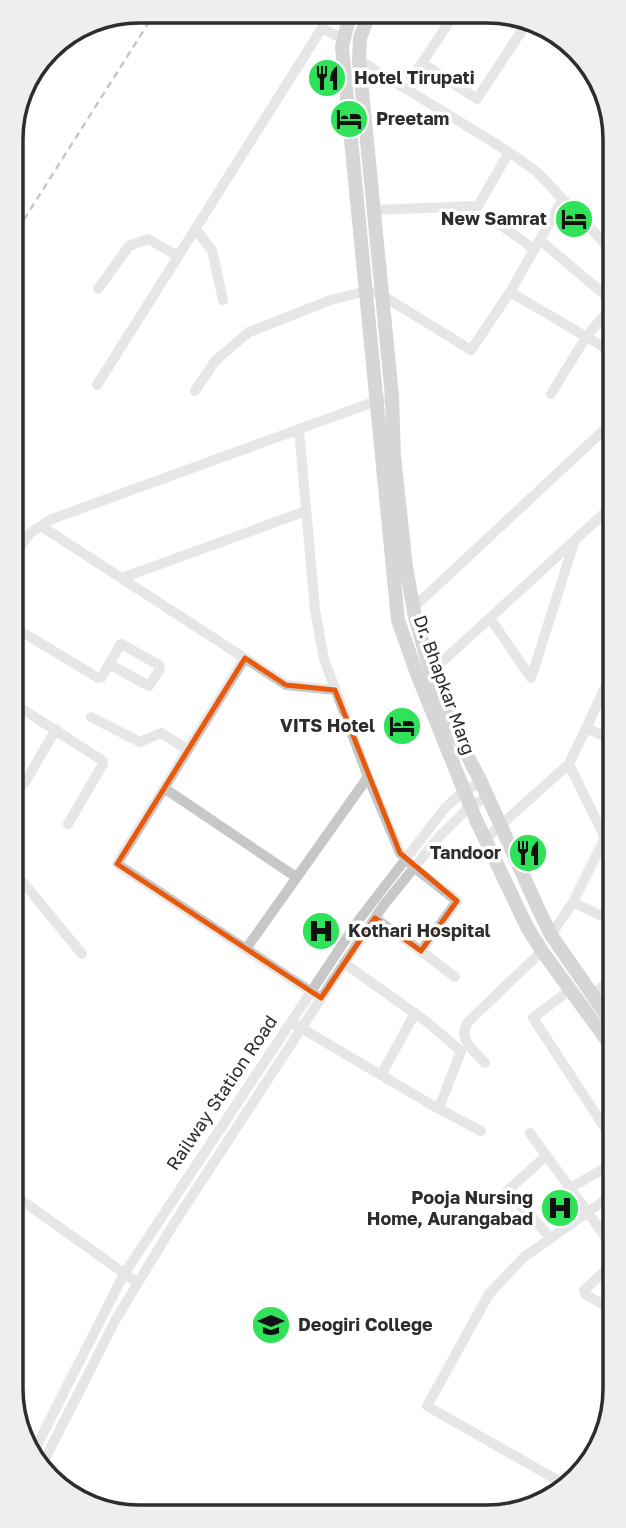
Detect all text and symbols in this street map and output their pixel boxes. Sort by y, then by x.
restaurant icon: Hotel Tirupati [306,57,348,99]
place label: Hotel Tirupati [354,66,475,88]
hotel icon: Preetam [328,98,370,140]
place label: Preetam [376,107,449,129]
hotel icon: New Samrat [553,198,595,240]
place label: New Samrat [441,207,547,229]
street label: Dr. Bhapkar Marg [409,612,480,757]
hotel icon: VITS Hotel [381,705,423,747]
place label: VITS Hotel [280,714,375,736]
restaurant icon: Tandoor [507,832,549,874]
place label: Tandoor [430,841,501,863]
hospital icon: Kothari Hospital [300,910,342,952]
place label: Kothari Hospital [348,919,491,941]
street label: Railway Station Road [161,1011,281,1174]
place label: Pooja Nursing Home, Aurangabad [367,1186,533,1229]
hospital icon: Pooja Nursing Home, Aurangabad [539,1187,581,1229]
school or university icon: Deogiri College [250,1304,292,1346]
place label: Deogiri College [298,1313,433,1335]

